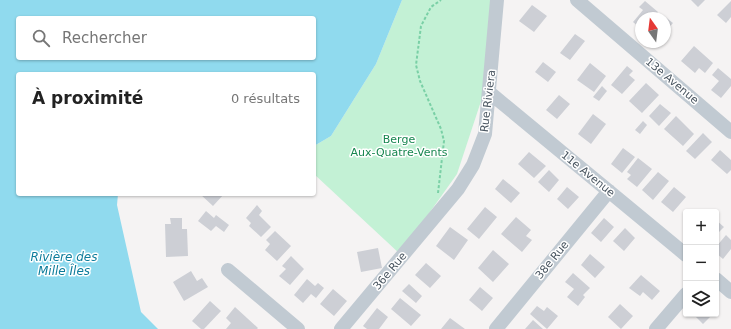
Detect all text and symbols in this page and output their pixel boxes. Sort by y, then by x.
north arrow [635,12,671,48]
search box [16,16,316,60]
icon: search [30,27,52,49]
text: Rechercher [62,29,147,47]
street label: 13e Avenue [643,55,701,107]
street label: Rue Riviera [478,69,498,133]
text: À proximité [32,88,143,108]
text: 0 résultats [231,91,300,106]
park label: Berge Aux-Quatre-Vents [351,133,448,159]
street label: 11e Avenue [559,148,618,200]
map controls [683,209,719,317]
button: + [683,209,719,245]
street label: 38e Rue [533,238,571,282]
button: − [683,245,719,281]
street label: 36e Rue [371,249,410,292]
water label: Rivière des Mille Îles [31,250,97,278]
button: layers [683,281,719,317]

